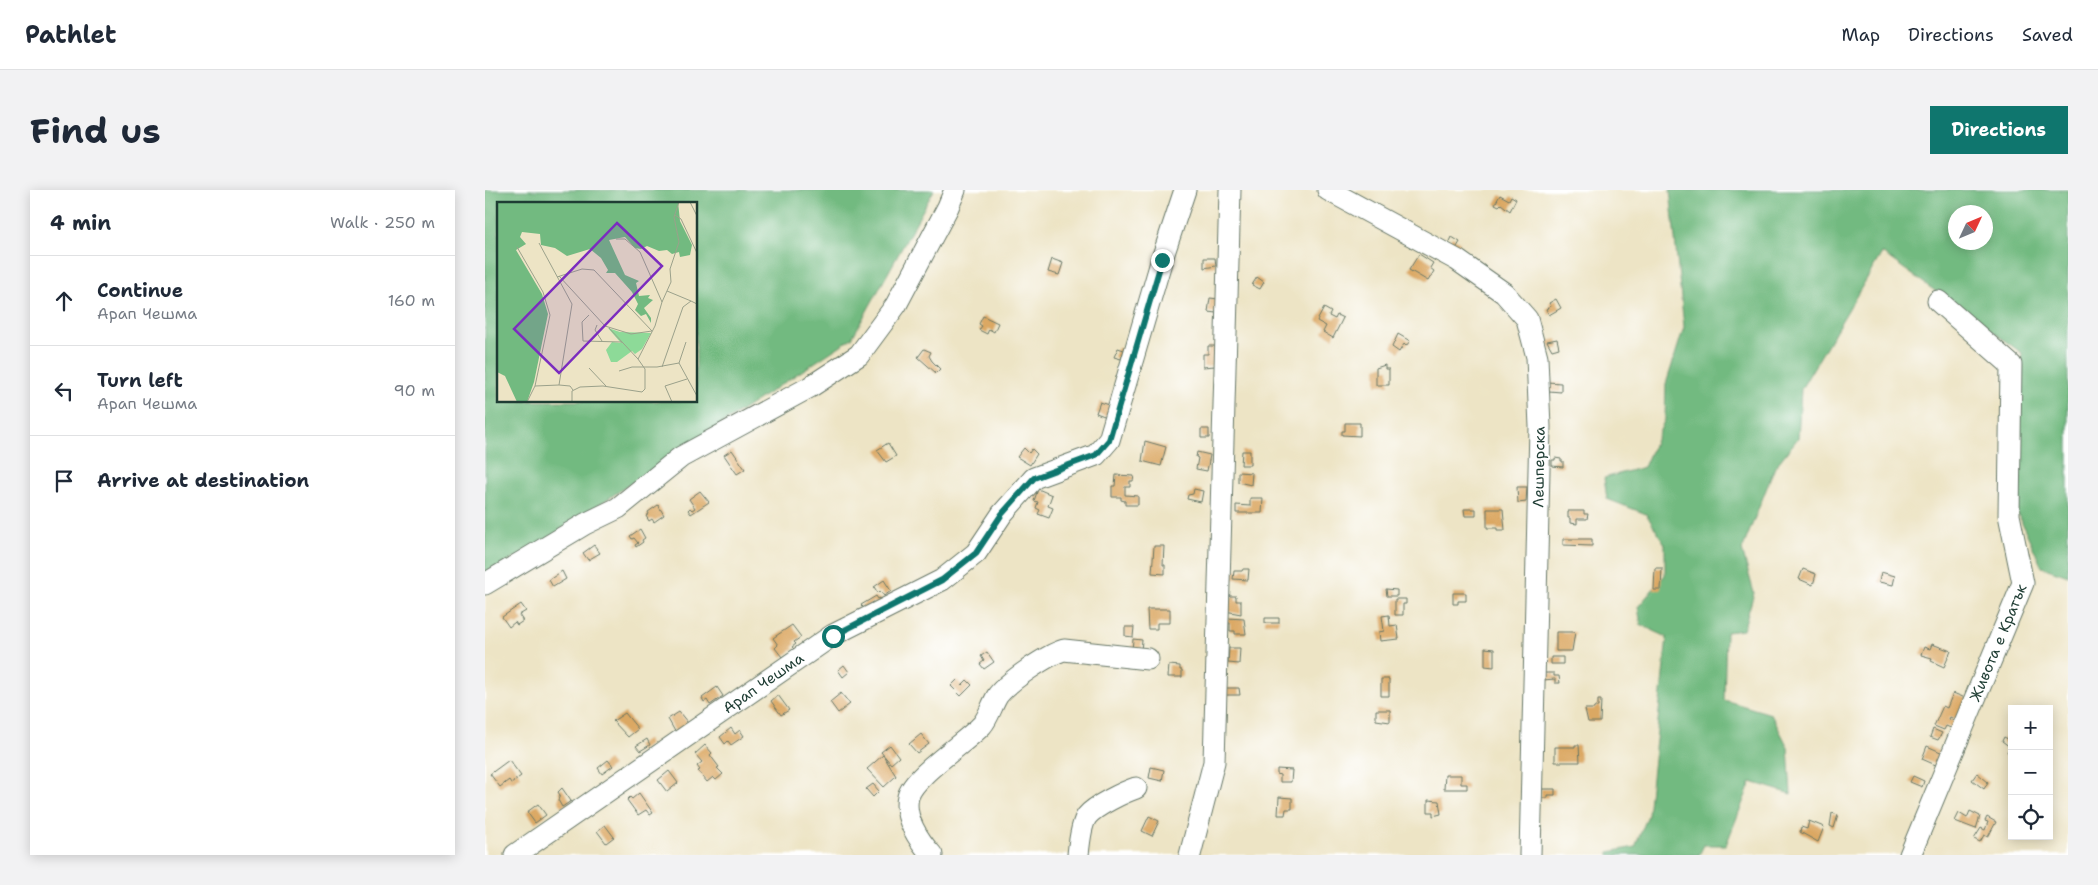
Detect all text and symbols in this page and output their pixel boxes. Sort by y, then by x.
text: Pathlet [25,19,116,51]
text: Map [1842,23,1880,47]
text: Directions [1908,23,1994,47]
text: Saved [2022,23,2073,47]
button: Directions [1930,106,2068,154]
text: Find us [30,107,161,154]
inset map [497,202,697,402]
north arrow [1948,205,1993,250]
text: 4 min [50,209,111,237]
text: Walk · 250 m [330,212,435,233]
route end [1151,249,1174,272]
text: Continue [97,278,183,303]
icon: ahead [50,287,78,315]
text: 160 m [388,290,435,311]
text: Арап Чешма [97,303,197,324]
text: Turn left [97,368,183,393]
icon: left [50,377,78,405]
text: 90 m [394,380,435,401]
text: Арап Чешма [97,393,197,414]
street label: Лешперска [1528,426,1550,508]
icon: arrive [50,467,78,495]
text: Arrive at destination [97,468,309,493]
street label: Живота е Кратък [1965,581,2032,704]
route start [822,625,845,648]
street label: Арап Чешма [719,648,808,718]
map controls [2008,705,2053,840]
button: + [2008,705,2053,750]
button: − [2008,750,2053,795]
button: locate [2008,795,2053,840]

